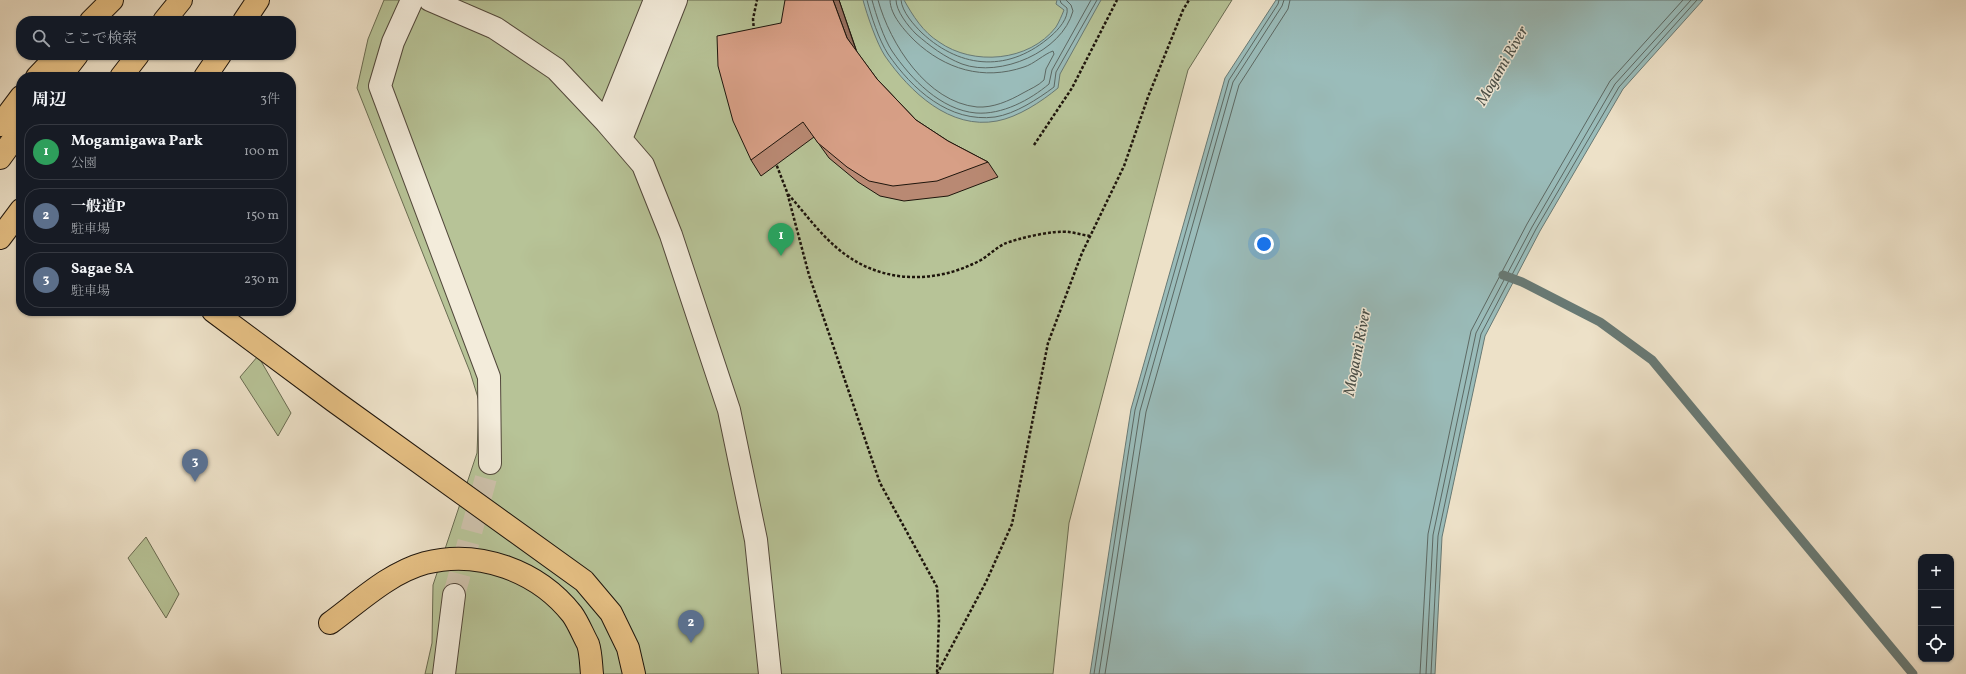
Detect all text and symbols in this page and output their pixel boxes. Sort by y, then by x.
search box [16,16,296,60]
water label: Mogami River [1471,22,1535,111]
icon: search [30,27,52,49]
text: ここで検索 [62,29,137,50]
text: 周辺 [32,89,66,112]
text: 3件 [260,91,280,109]
text: Mogamigawa Park [71,131,203,152]
text: 1 [43,143,49,161]
text: 100 m [244,143,279,161]
text: 公園 [71,155,97,173]
text: 一般道P [71,197,126,218]
text: 2 [43,207,49,225]
text: 150 m [246,207,279,225]
text: 駐車場 [71,221,110,239]
pin: 1 [768,223,794,256]
your location [1254,234,1274,254]
text: Sagae SA [71,259,134,280]
text: 3 [43,271,49,289]
text: 230 m [244,271,279,289]
text: 駐車場 [71,283,110,301]
water label: Mogami River [1339,306,1377,399]
pin: 3 [182,449,208,482]
map controls [1918,554,1954,662]
button: + [1918,554,1954,590]
button: − [1918,590,1954,626]
pin: 2 [678,610,704,643]
button: locate [1918,626,1954,662]

